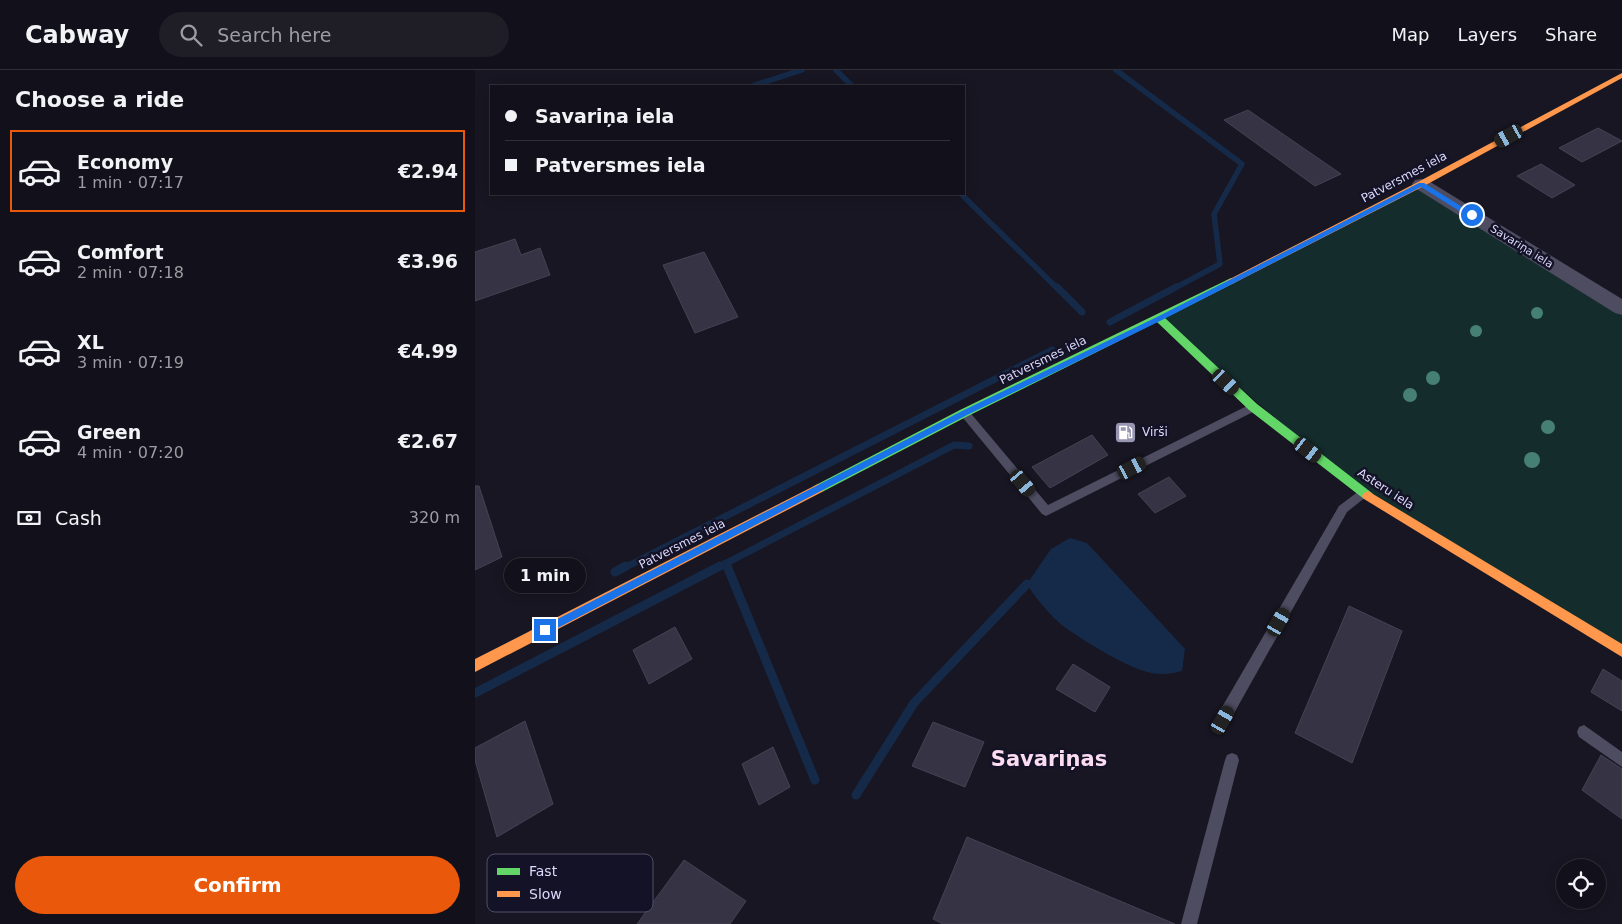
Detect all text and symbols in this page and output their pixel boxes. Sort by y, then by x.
search box [159,12,509,57]
text: Cabway [25,21,129,49]
icon: search [177,21,205,49]
text: Search here [217,24,331,46]
text: Map [1391,24,1429,45]
text: Layers [1457,24,1517,45]
text: Share [1545,24,1597,45]
text: Choose a ride [15,87,184,112]
text: Savariņa iela [535,105,674,127]
car [1492,122,1525,150]
icon: car [17,149,62,194]
street label: Patversmes iela [1359,149,1449,205]
text: Economy [77,151,173,173]
text: Patversmes iela [535,154,706,176]
text: €2.94 [398,160,458,182]
text: 1 min · 07:17 [77,173,184,192]
route start [1461,204,1483,226]
street label: Savariņa iela [1488,222,1555,271]
icon: car [17,239,62,284]
text: Comfort [77,241,164,263]
text: €3.96 [398,250,458,272]
text: 2 min · 07:18 [77,263,184,282]
icon: car [17,329,62,374]
text: XL [77,331,104,353]
street label: Patversmes iela [997,333,1089,387]
text: €4.99 [398,340,458,362]
text: 3 min · 07:19 [77,353,184,372]
car [1209,366,1242,398]
icon: car [17,419,62,464]
fuel station icon: Virši [1114,420,1138,444]
text: Green [77,421,141,443]
place label: Virši [1142,425,1168,439]
text: €2.67 [398,430,458,452]
car [1291,435,1324,465]
text: 4 min · 07:20 [77,443,184,462]
car [1115,455,1148,481]
street label: Asteru iela [1355,466,1417,512]
car [1007,467,1038,499]
icon: cash [15,504,43,532]
text: Cash [55,507,102,529]
text: 320 m [409,508,460,527]
street label: Patversmes iela [637,516,727,572]
callout: 1 min [504,558,586,592]
text: 1 min [520,566,570,585]
car [1265,605,1292,639]
route end [534,619,556,641]
car [1209,703,1236,737]
district label: Savariņas [991,747,1107,771]
legend [487,854,653,912]
button: Confirm [15,856,460,914]
map controls [1556,859,1606,909]
button: locate [1556,859,1606,909]
text: Fast [529,863,558,879]
text: Slow [529,886,562,902]

